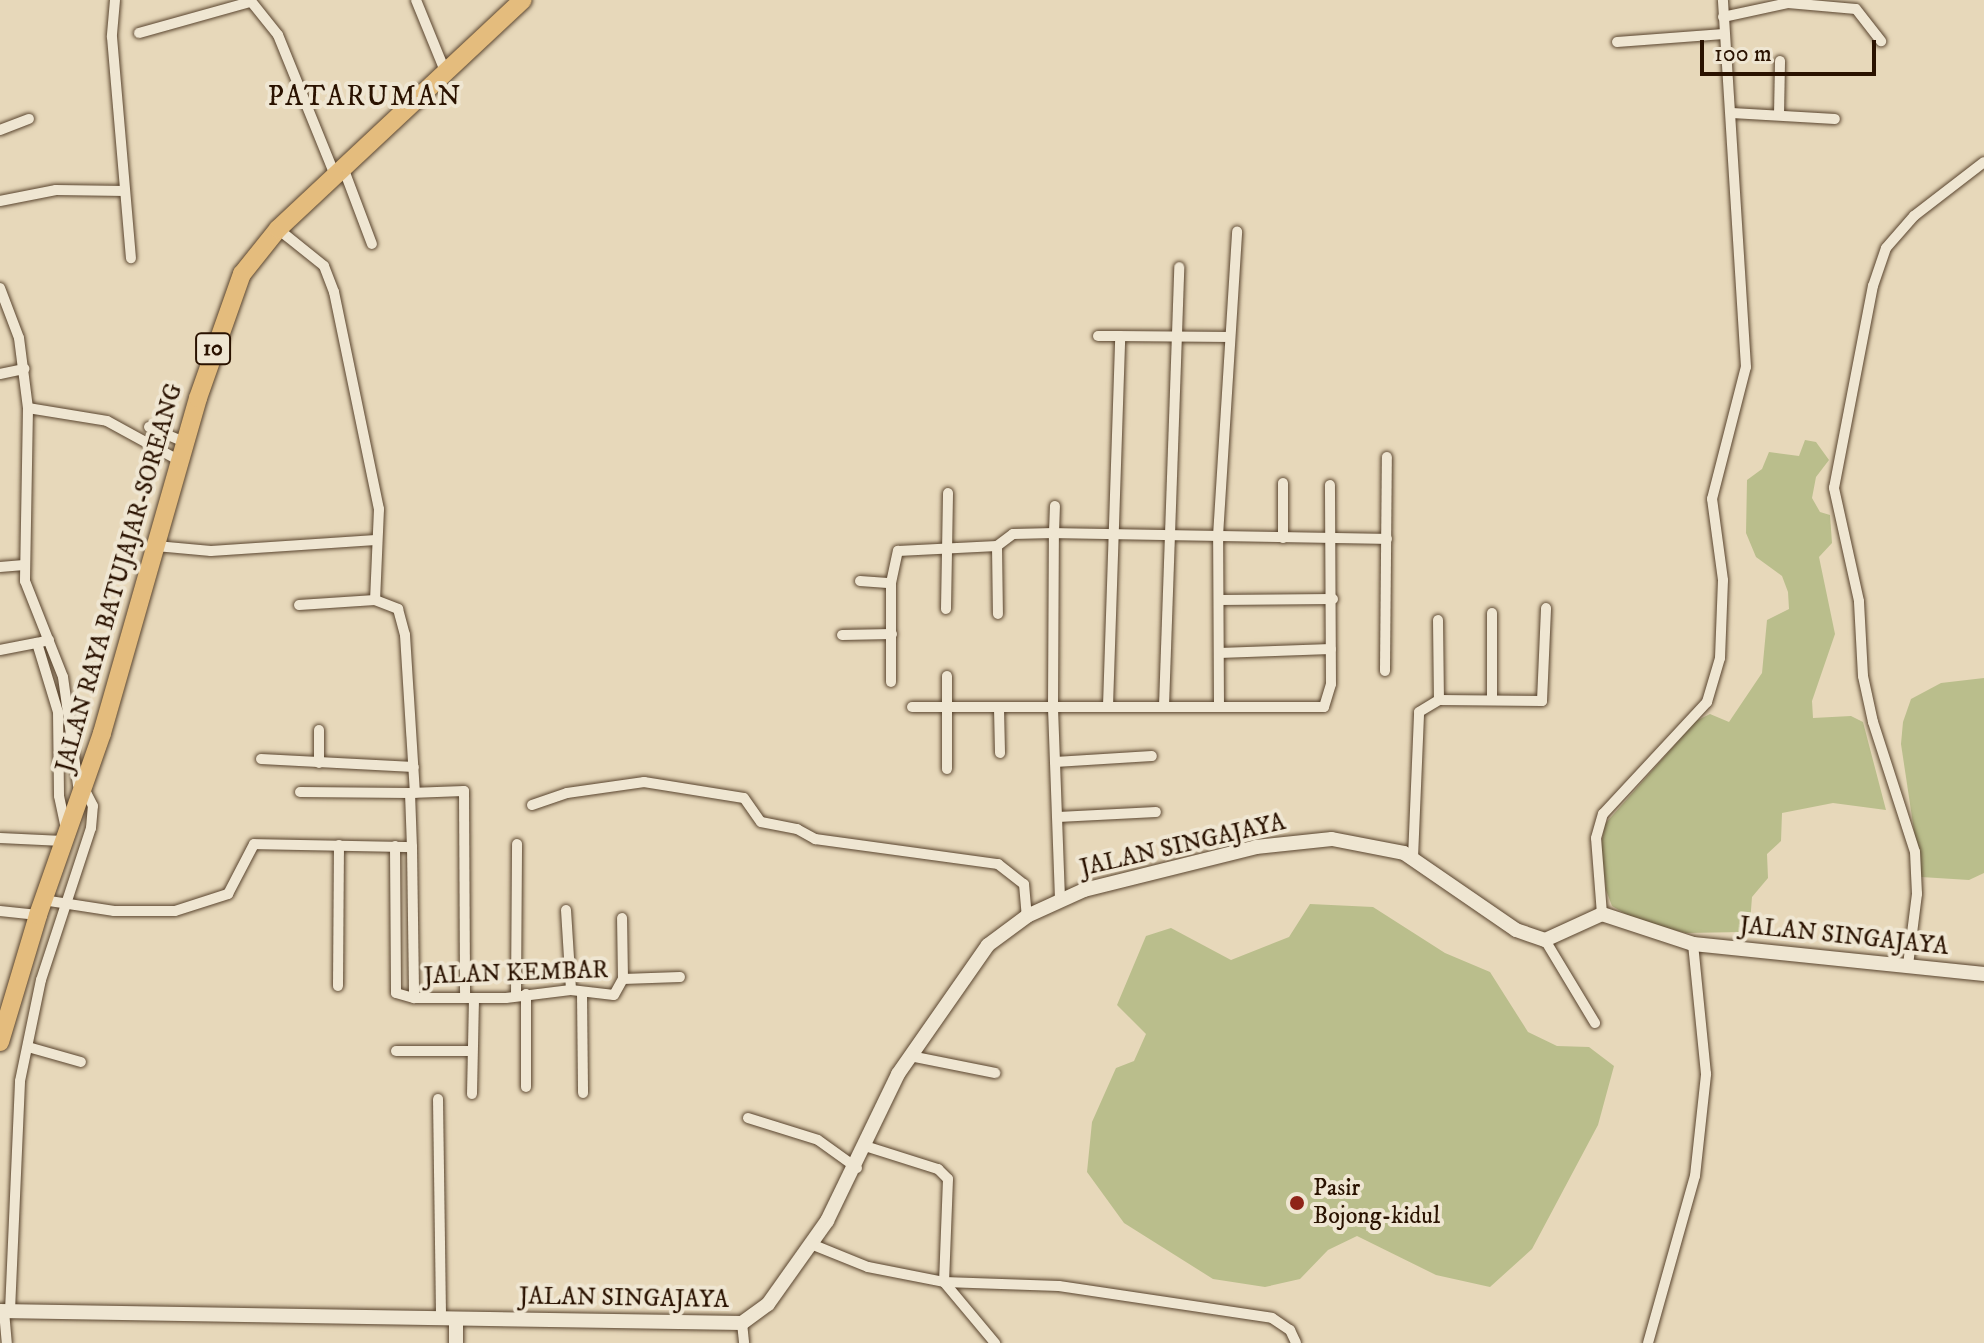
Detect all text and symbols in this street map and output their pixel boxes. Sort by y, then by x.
scale bar [1704,24,1880,74]
text: 100 m [1714,39,1772,69]
district label: PATARUMAN [267,80,463,114]
road number: 10 [195,331,231,367]
street label: JALAN RAYA BATUJAJAR-SOREANG [51,380,189,776]
street label: JALAN SINGAJAYA [1078,808,1288,884]
street label: JALAN SINGAJAYA [1738,912,1950,962]
street label: JALAN KEMBAR [423,956,609,992]
place label: Pasir Bojong-kidul [1313,1175,1440,1231]
marker: Pasir Bojong-kidul [1288,1194,1306,1212]
street label: JALAN SINGAJAYA [519,1283,729,1315]

